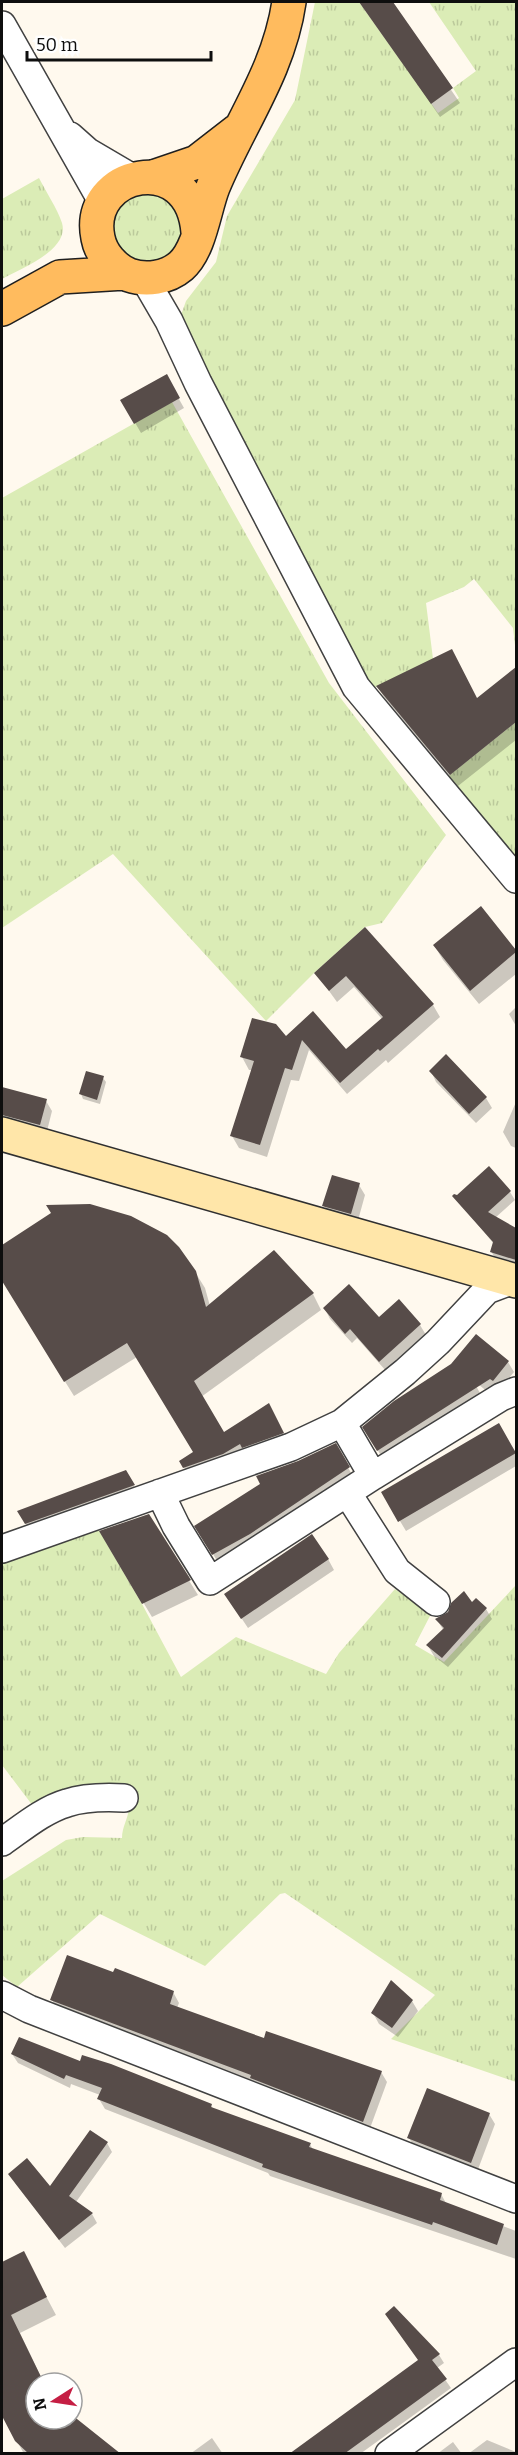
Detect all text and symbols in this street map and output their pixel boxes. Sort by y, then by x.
scale bar [27,24,212,62]
text: 50 m [36,34,78,56]
north arrow [24,2371,84,2431]
text: N [29,2396,50,2412]

